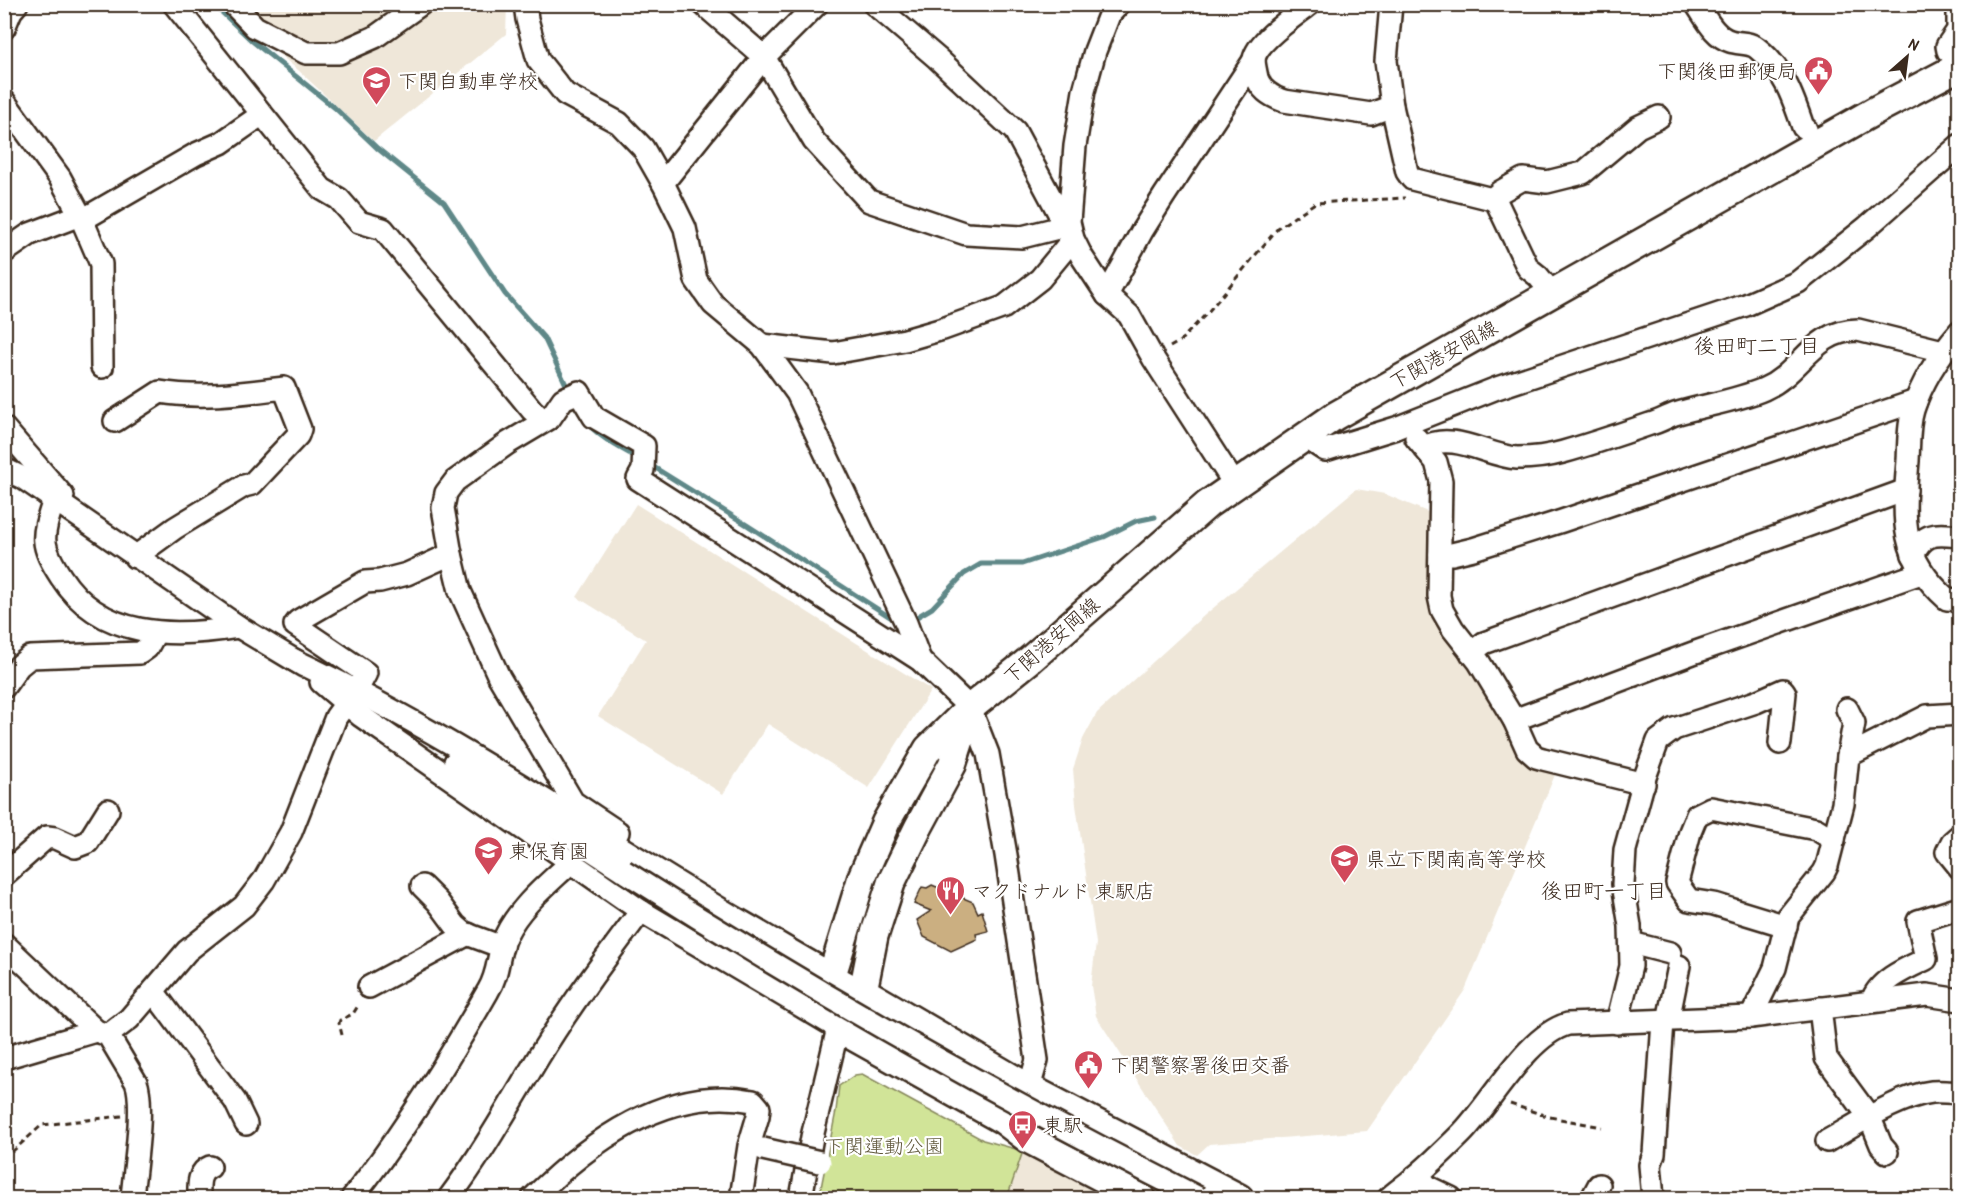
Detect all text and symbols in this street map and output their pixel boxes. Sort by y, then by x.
north arrow [1877,27,1937,87]
text: N [1905,32,1923,56]
public building icon: 下関後田郵便局 [1802,54,1834,96]
place label: 下関後田郵便局 [1657,57,1797,84]
school or university icon: 下関自動車学校 [361,64,393,106]
place label: 下関自動車学校 [398,67,538,94]
street label: 下関港安岡線 [1384,313,1502,395]
district label: 後田町二丁目 [1694,331,1820,360]
street label: 下関港安岡線 [997,590,1105,690]
school or university icon: 東保育園 [472,834,504,876]
place label: 東保育園 [509,837,589,864]
school or university icon: 県立下関南高等学校 [1329,842,1361,884]
place label: 県立下関南高等学校 [1366,845,1546,872]
restaurant icon: マクドナルド 東駅店 [935,874,967,916]
district label: 後田町一丁目 [1541,876,1667,905]
place label: マクドナルド 東駅店 [972,877,1155,904]
public building icon: 下関警察署後田交番 [1073,1048,1105,1090]
place label: 下関警察署後田交番 [1110,1051,1290,1078]
bus stop icon: 東駅 [1006,1108,1038,1150]
place label: 東駅 [1043,1111,1083,1138]
park label: 下関運動公園 [824,1132,944,1159]

